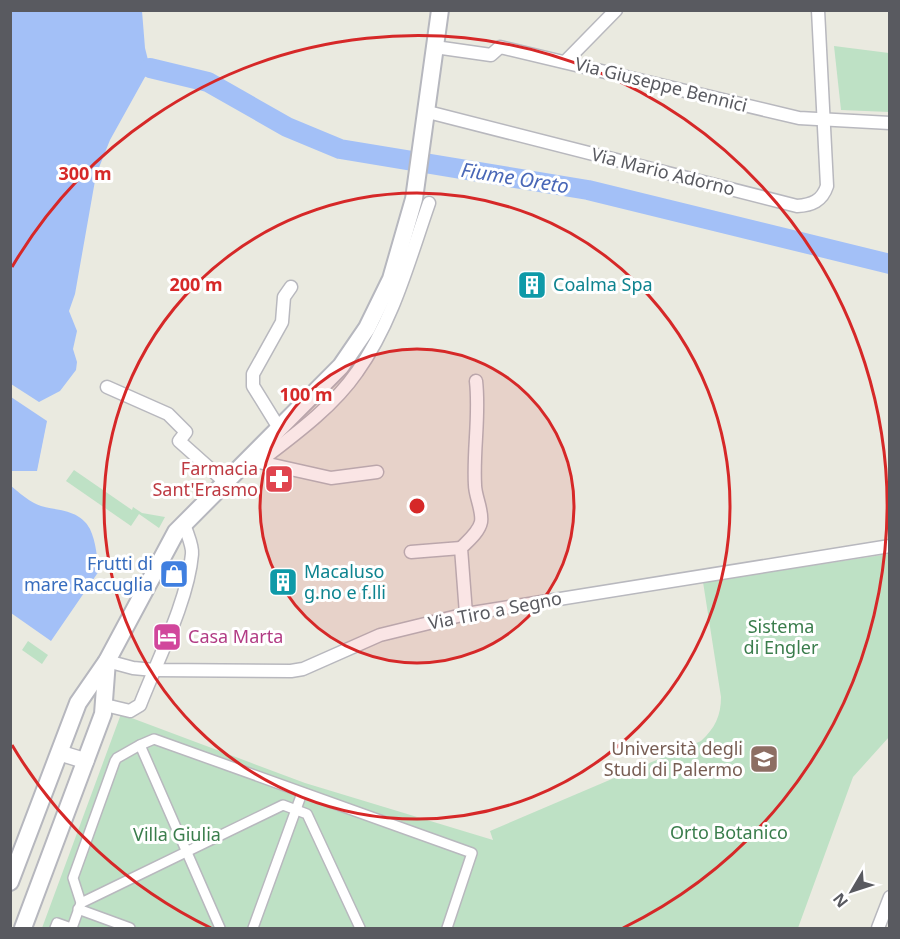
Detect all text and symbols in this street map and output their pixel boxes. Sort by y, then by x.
street label: Via Giuseppe Bennici [573,51,750,117]
street label: Via Mario Adorno [589,142,738,200]
water label: Fiume Oreto [459,156,571,199]
text: 300 m [58,161,112,185]
building icon: Coalma Spa [516,269,548,301]
text: 200 m [169,272,223,296]
place label: Coalma Spa [553,272,653,296]
text: 100 m [279,382,333,406]
place label: Farmacia Sant'Erasmo [152,456,258,501]
pharmacy icon: Farmacia Sant'Erasmo [263,463,295,495]
centre of rings [407,496,427,516]
place label: Frutti di mare Raccuglia [24,551,153,596]
shop icon: Frutti di mare Raccuglia [158,558,190,590]
place label: Macaluso g.no e f.lli [304,559,386,604]
building icon: Macaluso g.no e f.lli [267,566,299,598]
street label: Via Tiro a Segno [426,585,564,635]
park label: Sistema di Engler [744,614,819,659]
hotel icon: Casa Marta [151,621,183,653]
place label: Casa Marta [188,624,283,648]
place label: Università degli Studi di Palermo [604,736,743,781]
school or university icon: Università degli Studi di Palermo [748,743,780,775]
park label: Orto Botanico [670,820,788,844]
park label: Villa Giulia [133,822,221,846]
north arrow [822,861,882,921]
text: N [828,888,853,912]

